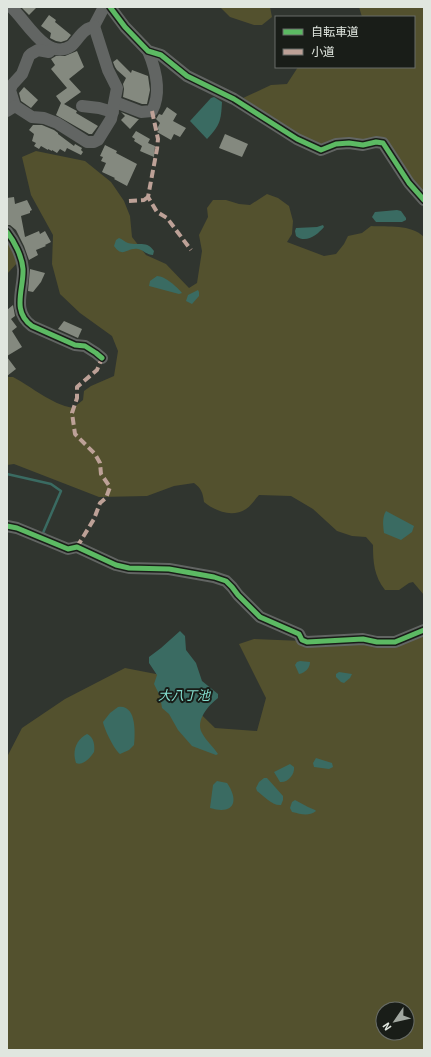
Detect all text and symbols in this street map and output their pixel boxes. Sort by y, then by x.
legend [275,16,415,68]
text: 自転車道 [311,24,359,41]
text: 小道 [311,44,335,61]
water label: 大八丁池 [158,687,212,705]
north arrow [375,1001,415,1041]
text: N [379,1019,395,1034]

